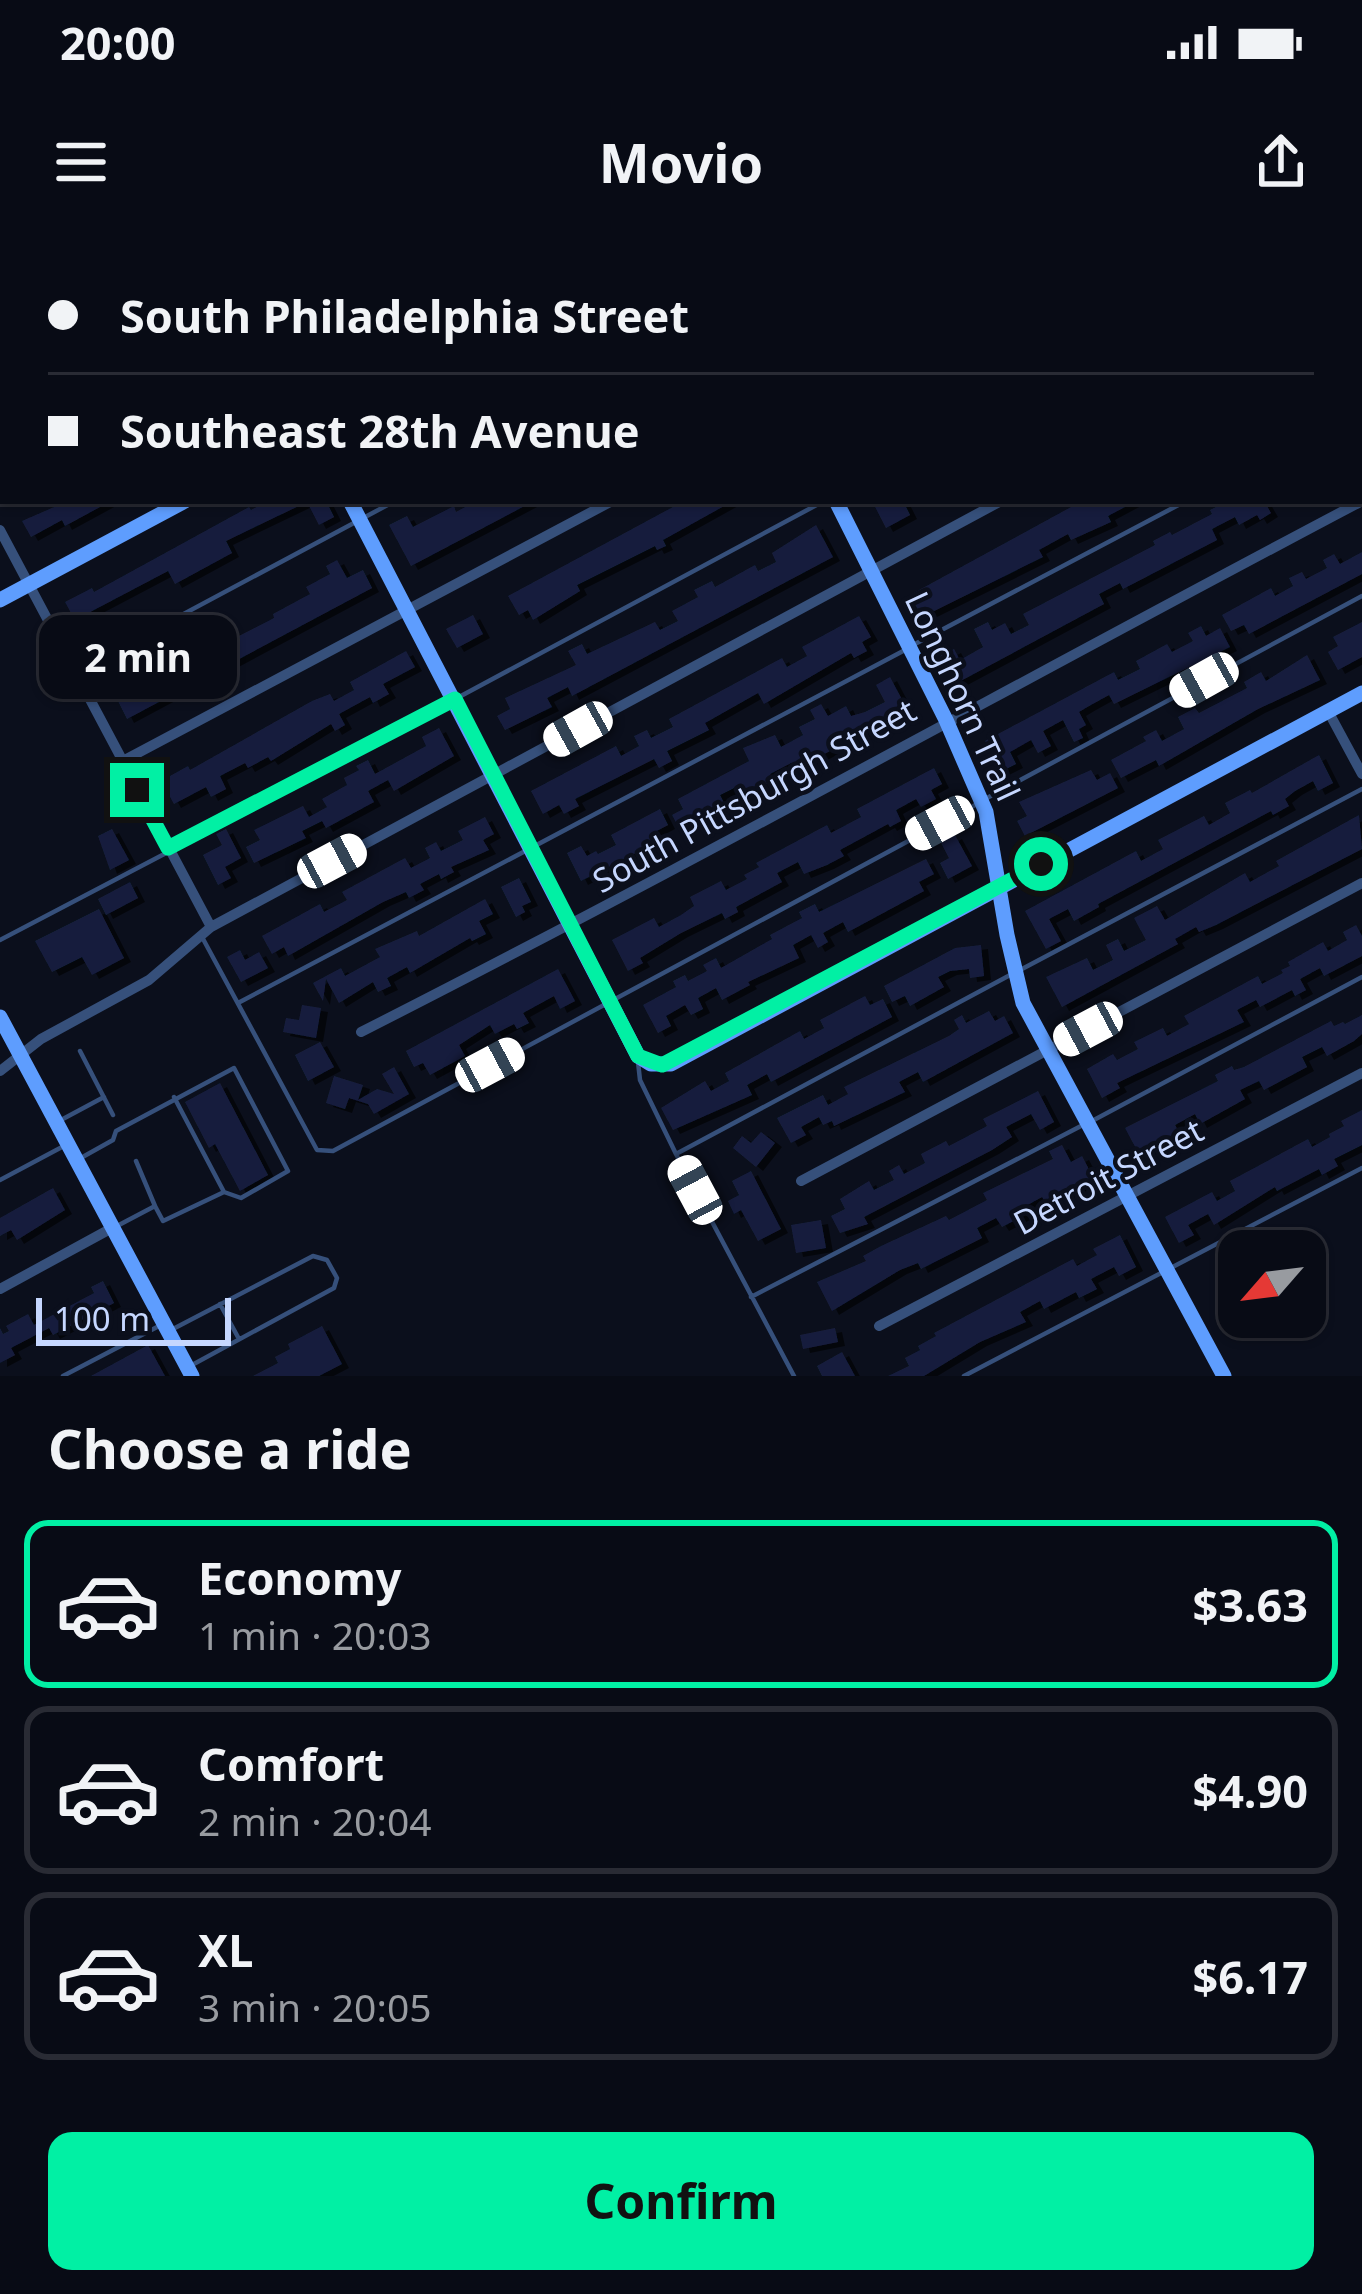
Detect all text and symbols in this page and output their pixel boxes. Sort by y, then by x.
text: 20:00 [60,12,176,73]
text: Movio [599,125,763,199]
icon: menu [48,129,114,195]
icon: share [1248,129,1314,195]
text: South Philadelphia Street [120,285,689,346]
text: Southeast 28th Avenue [120,400,640,461]
street label: Longhorn Trail [895,584,1031,808]
callout: 2 min [38,616,236,700]
text: 2 min [84,630,192,683]
car [1164,647,1244,713]
street label: South Pittsburgh Street [584,687,924,903]
car [538,696,618,762]
route end [110,763,164,817]
car [900,790,980,856]
car [292,828,372,894]
route start [1014,837,1068,891]
car [1048,996,1128,1062]
car [450,1032,530,1098]
street label: Detroit Street [1005,1107,1211,1245]
car [662,1150,728,1230]
north arrow [1218,1230,1326,1338]
map controls [1218,1230,1326,1338]
scale bar [36,1292,231,1345]
text: 100 m [54,1296,150,1341]
text: Choose a ride [48,1411,412,1485]
text: Economy [198,1547,402,1608]
icon: car [54,1550,162,1658]
text: $3.63 [1192,1574,1308,1635]
text: 1 min · 20:03 [198,1608,432,1661]
text: Comfort [198,1733,384,1794]
icon: car [54,1736,162,1844]
text: $4.90 [1192,1760,1308,1821]
text: 2 min · 20:04 [198,1794,432,1847]
text: XL [198,1919,253,1980]
icon: car [54,1922,162,2030]
text: $6.17 [1192,1946,1308,2007]
text: 3 min · 20:05 [198,1980,432,2033]
button: Confirm [48,2132,1314,2270]

